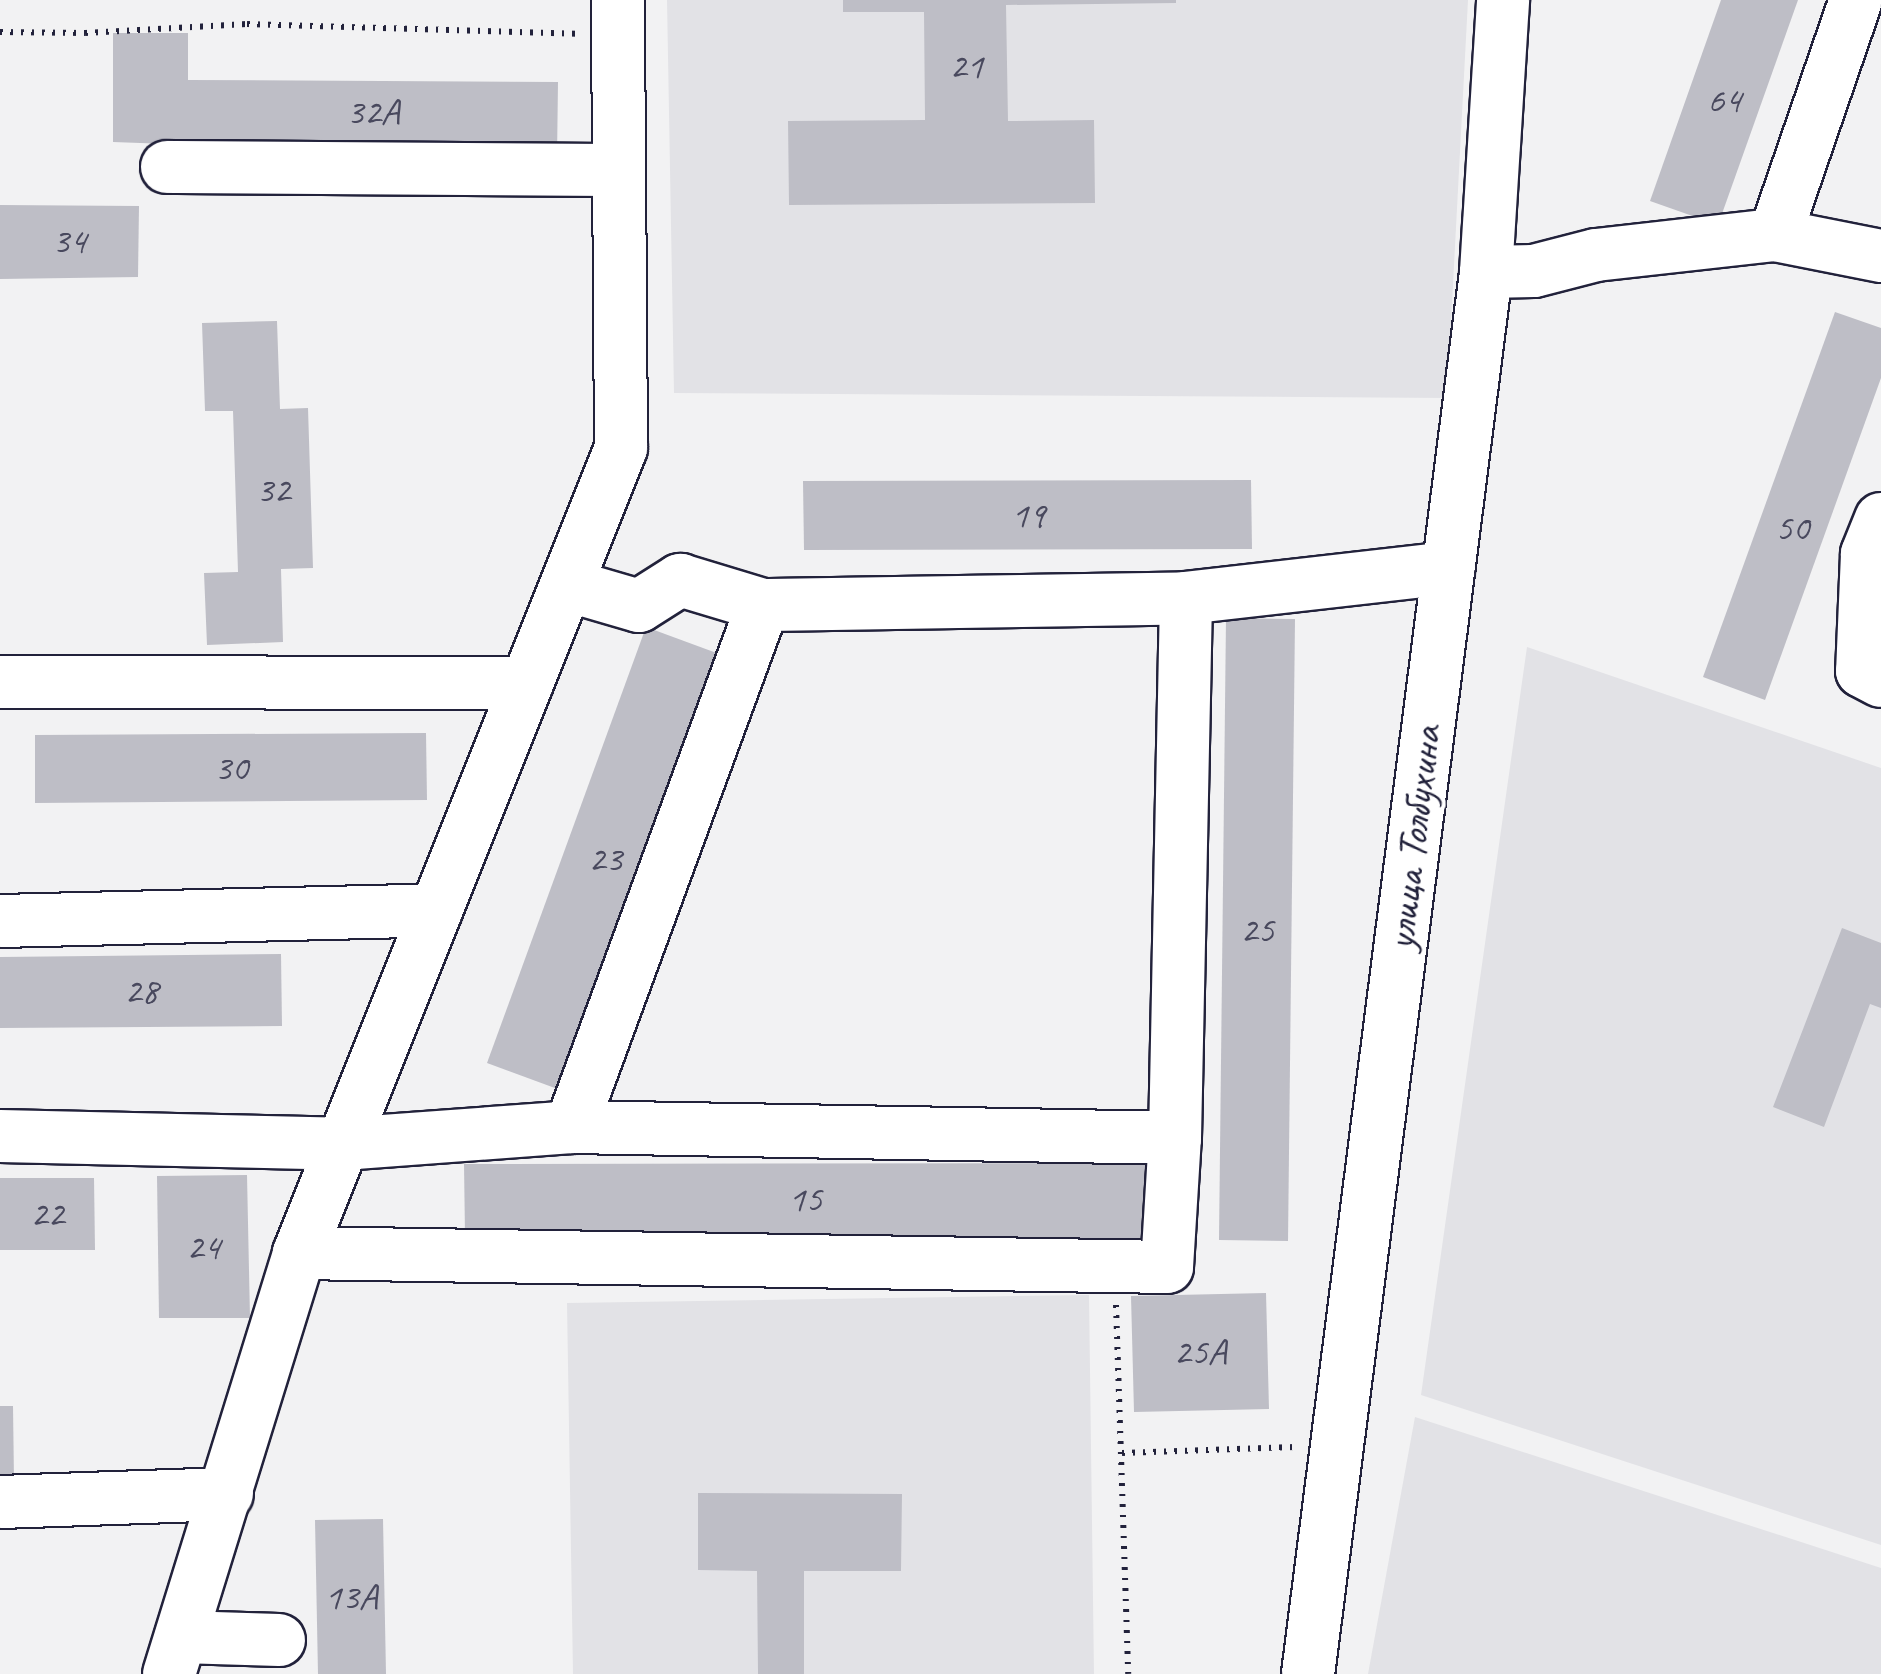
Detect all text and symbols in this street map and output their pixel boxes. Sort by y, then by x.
house number: 21 [949,43,983,89]
house number: 64 [1707,77,1741,123]
house number: 32А [346,89,400,135]
house number: 34 [52,218,86,264]
house number: 32 [256,467,290,513]
house number: 19 [1011,492,1045,538]
house number: 50 [1775,505,1809,551]
street label: улица Толбухина [1375,723,1453,953]
house number: 30 [214,745,248,791]
house number: 23 [588,836,622,882]
house number: 25 [1240,907,1274,953]
house number: 28 [124,968,158,1014]
house number: 15 [788,1176,822,1222]
house number: 22 [30,1191,64,1237]
house number: 24 [186,1224,220,1270]
house number: 25А [1173,1329,1227,1375]
house number: 13А [324,1574,378,1620]

